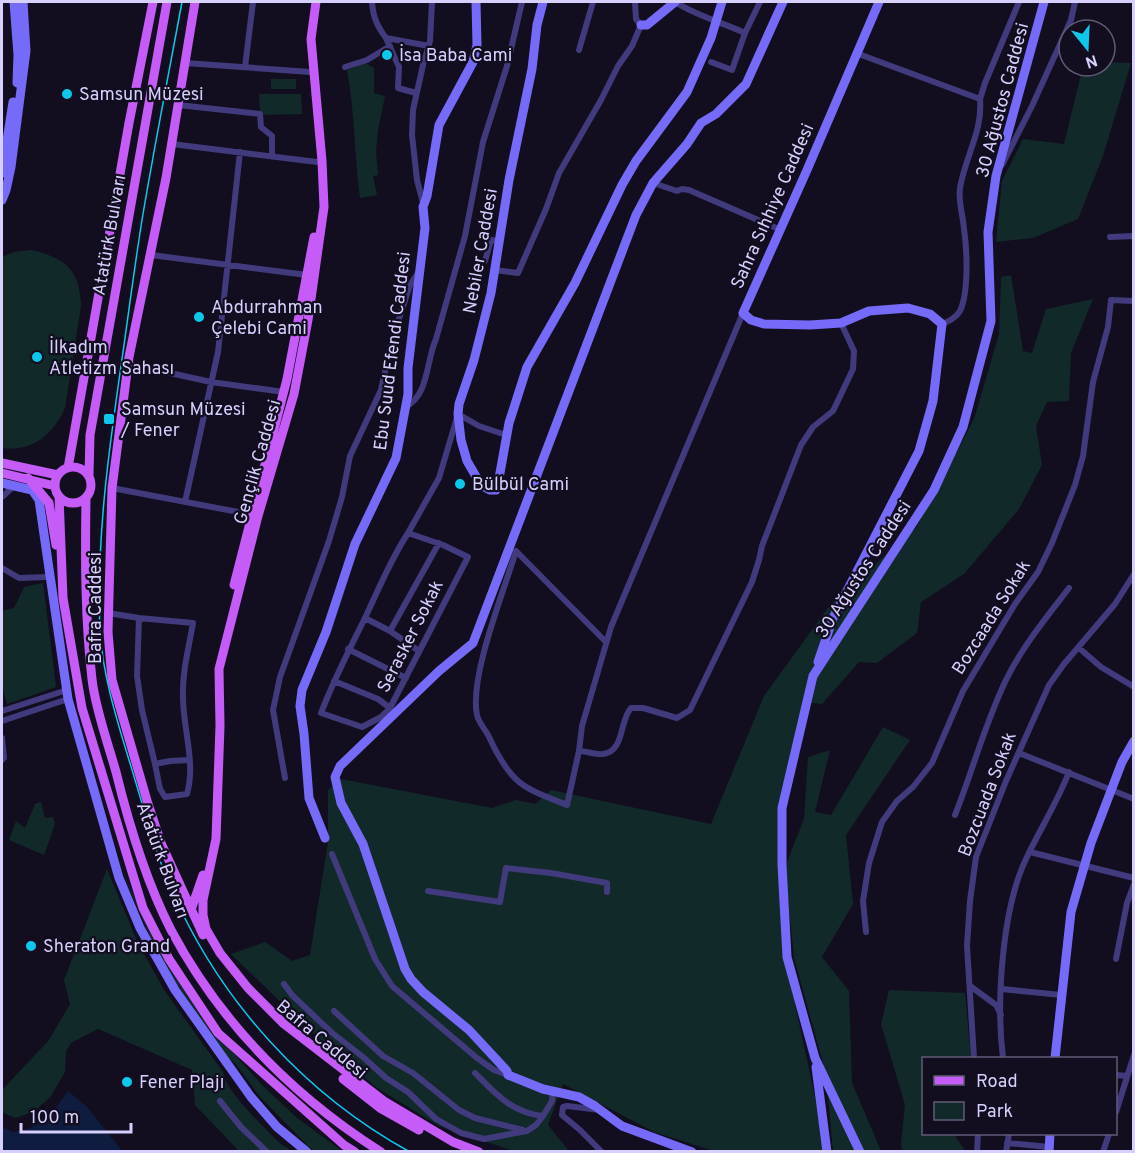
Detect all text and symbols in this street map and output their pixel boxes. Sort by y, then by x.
north arrow [1057,18,1117,78]
street label: 30 Ağustos Caddesi [972,20,1035,180]
place label: İsa Baba Cami [399,43,512,68]
marker: İsa Baba Cami [380,48,394,62]
text: N [1082,49,1100,72]
place label: Samsun Müzesi [79,84,204,107]
marker: Samsun Müzesi [60,87,74,101]
street label: Sahra Sıhhiye Caddesi [727,120,820,293]
street label: Atatürk Bulvarı [89,173,132,297]
street label: Nebiler Caddesi [459,187,504,316]
street label: Ebu Suud Efendi Caddesi [370,251,417,452]
place label: Abdurrahman Çelebi Cami [211,297,323,341]
marker: Abdurrahman Çelebi Cami [192,310,206,324]
place label: İlkadım Atletizm Sahası [49,335,174,381]
marker: İlkadım Atletizm Sahası [30,350,44,364]
street label: Gençlik Caddesi [230,397,287,528]
place label: Samsun Müzesi / Fener [120,399,246,443]
marker: Samsun Müzesi / Fener [102,412,116,426]
place label: Bülbül Cami [472,474,569,497]
marker: Bülbül Cami [453,477,467,491]
street label: 30 Ağustos Caddesi [811,497,917,643]
street label: Bafra Caddesi [85,552,108,664]
street label: Bozcaada Sokak [948,556,1037,680]
street label: Serasker Sokak [373,576,450,697]
street label: Bozcuada Sokak [954,729,1023,860]
street label: Atatürk Bulvarı [130,799,193,922]
place label: Sheraton Grand [43,936,170,959]
marker: Sheraton Grand [24,939,38,953]
street label: Bafra Caddesi [271,995,371,1085]
legend [922,1057,1117,1135]
text: Road [976,1071,1018,1094]
place label: Fener Plajı [139,1072,224,1095]
marker: Fener Plajı [120,1075,134,1089]
scale bar [21,1096,130,1134]
text: Park [976,1101,1013,1124]
text: 100 m [30,1107,79,1130]

